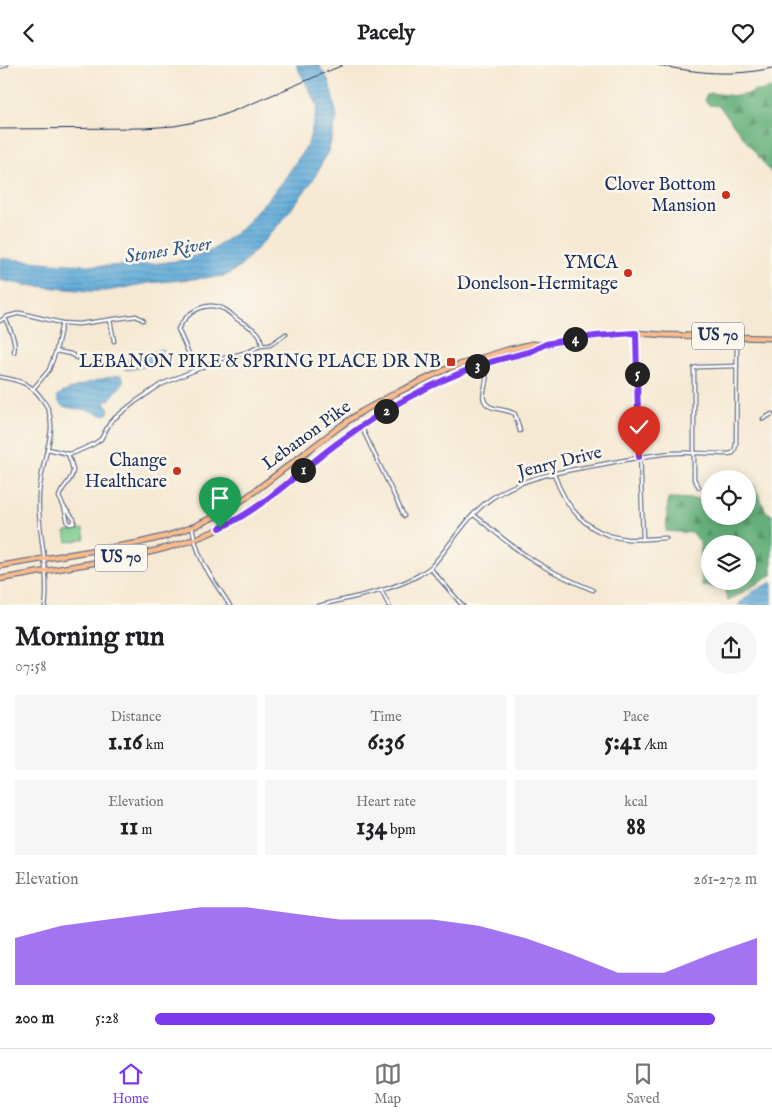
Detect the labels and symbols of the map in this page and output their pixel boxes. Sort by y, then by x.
place label: Clover Bottom Mansion [605,174,716,218]
marker: Clover Bottom Mansion [720,189,732,201]
water label: Stones River [123,232,214,270]
place label: YMCA Donelson-Hermitage [456,252,619,296]
marker: YMCA Donelson-Hermitage [622,267,634,279]
road number: US 70 [692,323,744,349]
pin: 4 [562,327,588,351]
place label: LEBANON PIKE & SPRING PLACE DR NB [79,351,441,374]
pin: 3 [464,353,490,379]
marker: LEBANON PIKE & SPRING PLACE DR NB [445,356,457,368]
pin: 5 [624,361,650,387]
street label: Lebanon Pike [258,396,356,476]
pin: 2 [374,399,398,423]
pin [618,406,660,457]
street label: Jenry Drive [514,441,605,485]
place label: Change Healthcare [85,450,167,494]
pin: 1 [290,457,316,483]
marker: Change Healthcare [171,465,183,477]
pin [199,477,241,528]
road number: US 70 [95,544,147,571]

